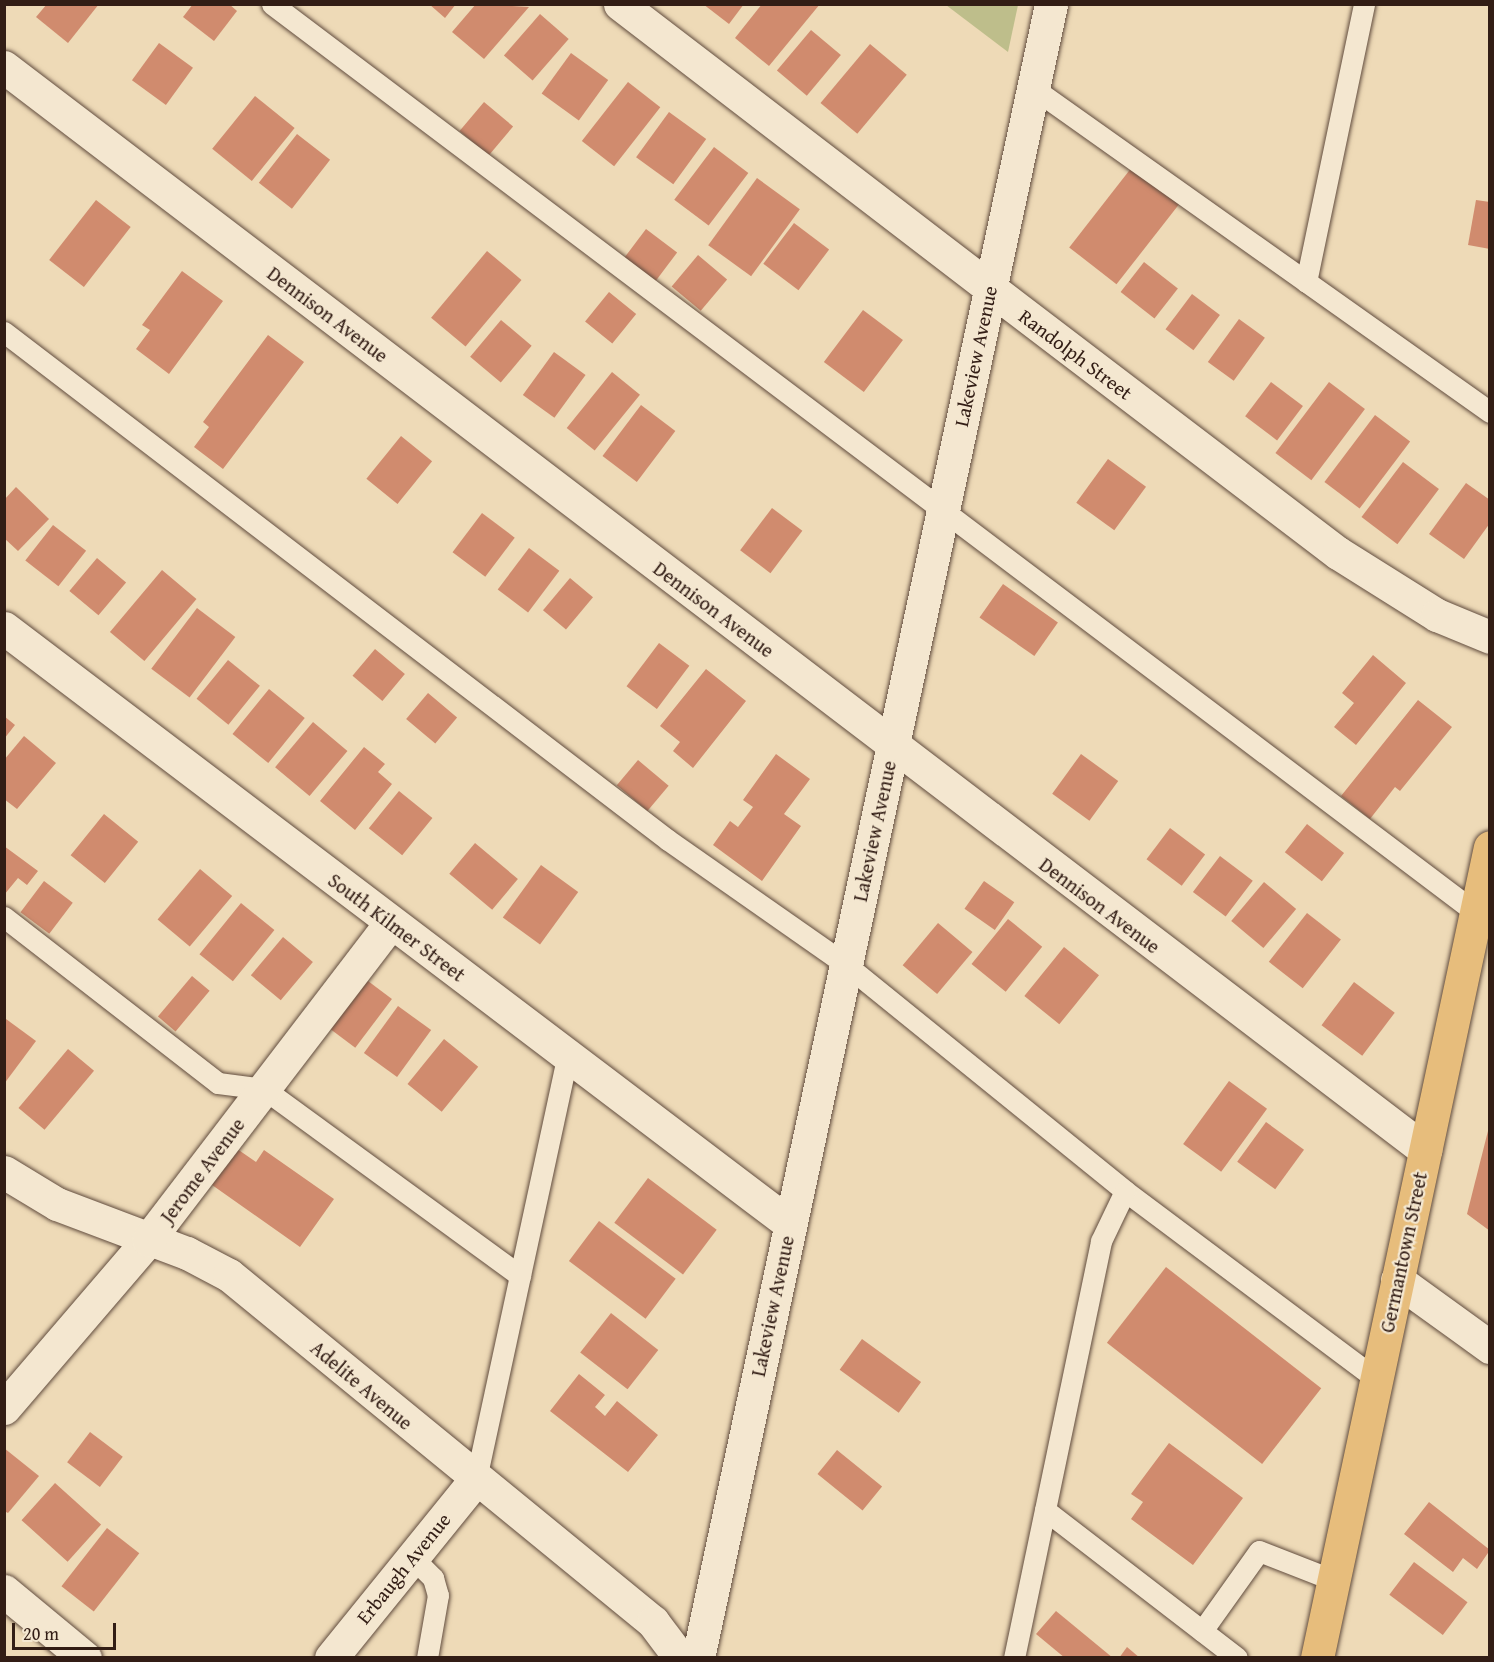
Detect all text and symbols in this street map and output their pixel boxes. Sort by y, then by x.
street label: Dennison Avenue [263,261,393,367]
street label: Lakeview Avenue [948,283,1002,429]
street label: Randolph Street [1015,304,1137,404]
street label: Dennison Avenue [649,556,779,662]
street label: Lakeview Avenue [847,758,901,904]
street label: Dennison Avenue [1035,852,1165,958]
street label: South Kilmer Street [324,868,470,986]
street label: Jerome Avenue [155,1113,249,1227]
street label: Germantown Street [1374,1169,1432,1335]
street label: Lakeview Avenue [745,1233,799,1379]
street label: Adelite Avenue [306,1335,418,1435]
street label: Erbaugh Avenue [351,1508,455,1628]
scale bar [15,1611,118,1649]
text: 20 m [23,1620,59,1647]

